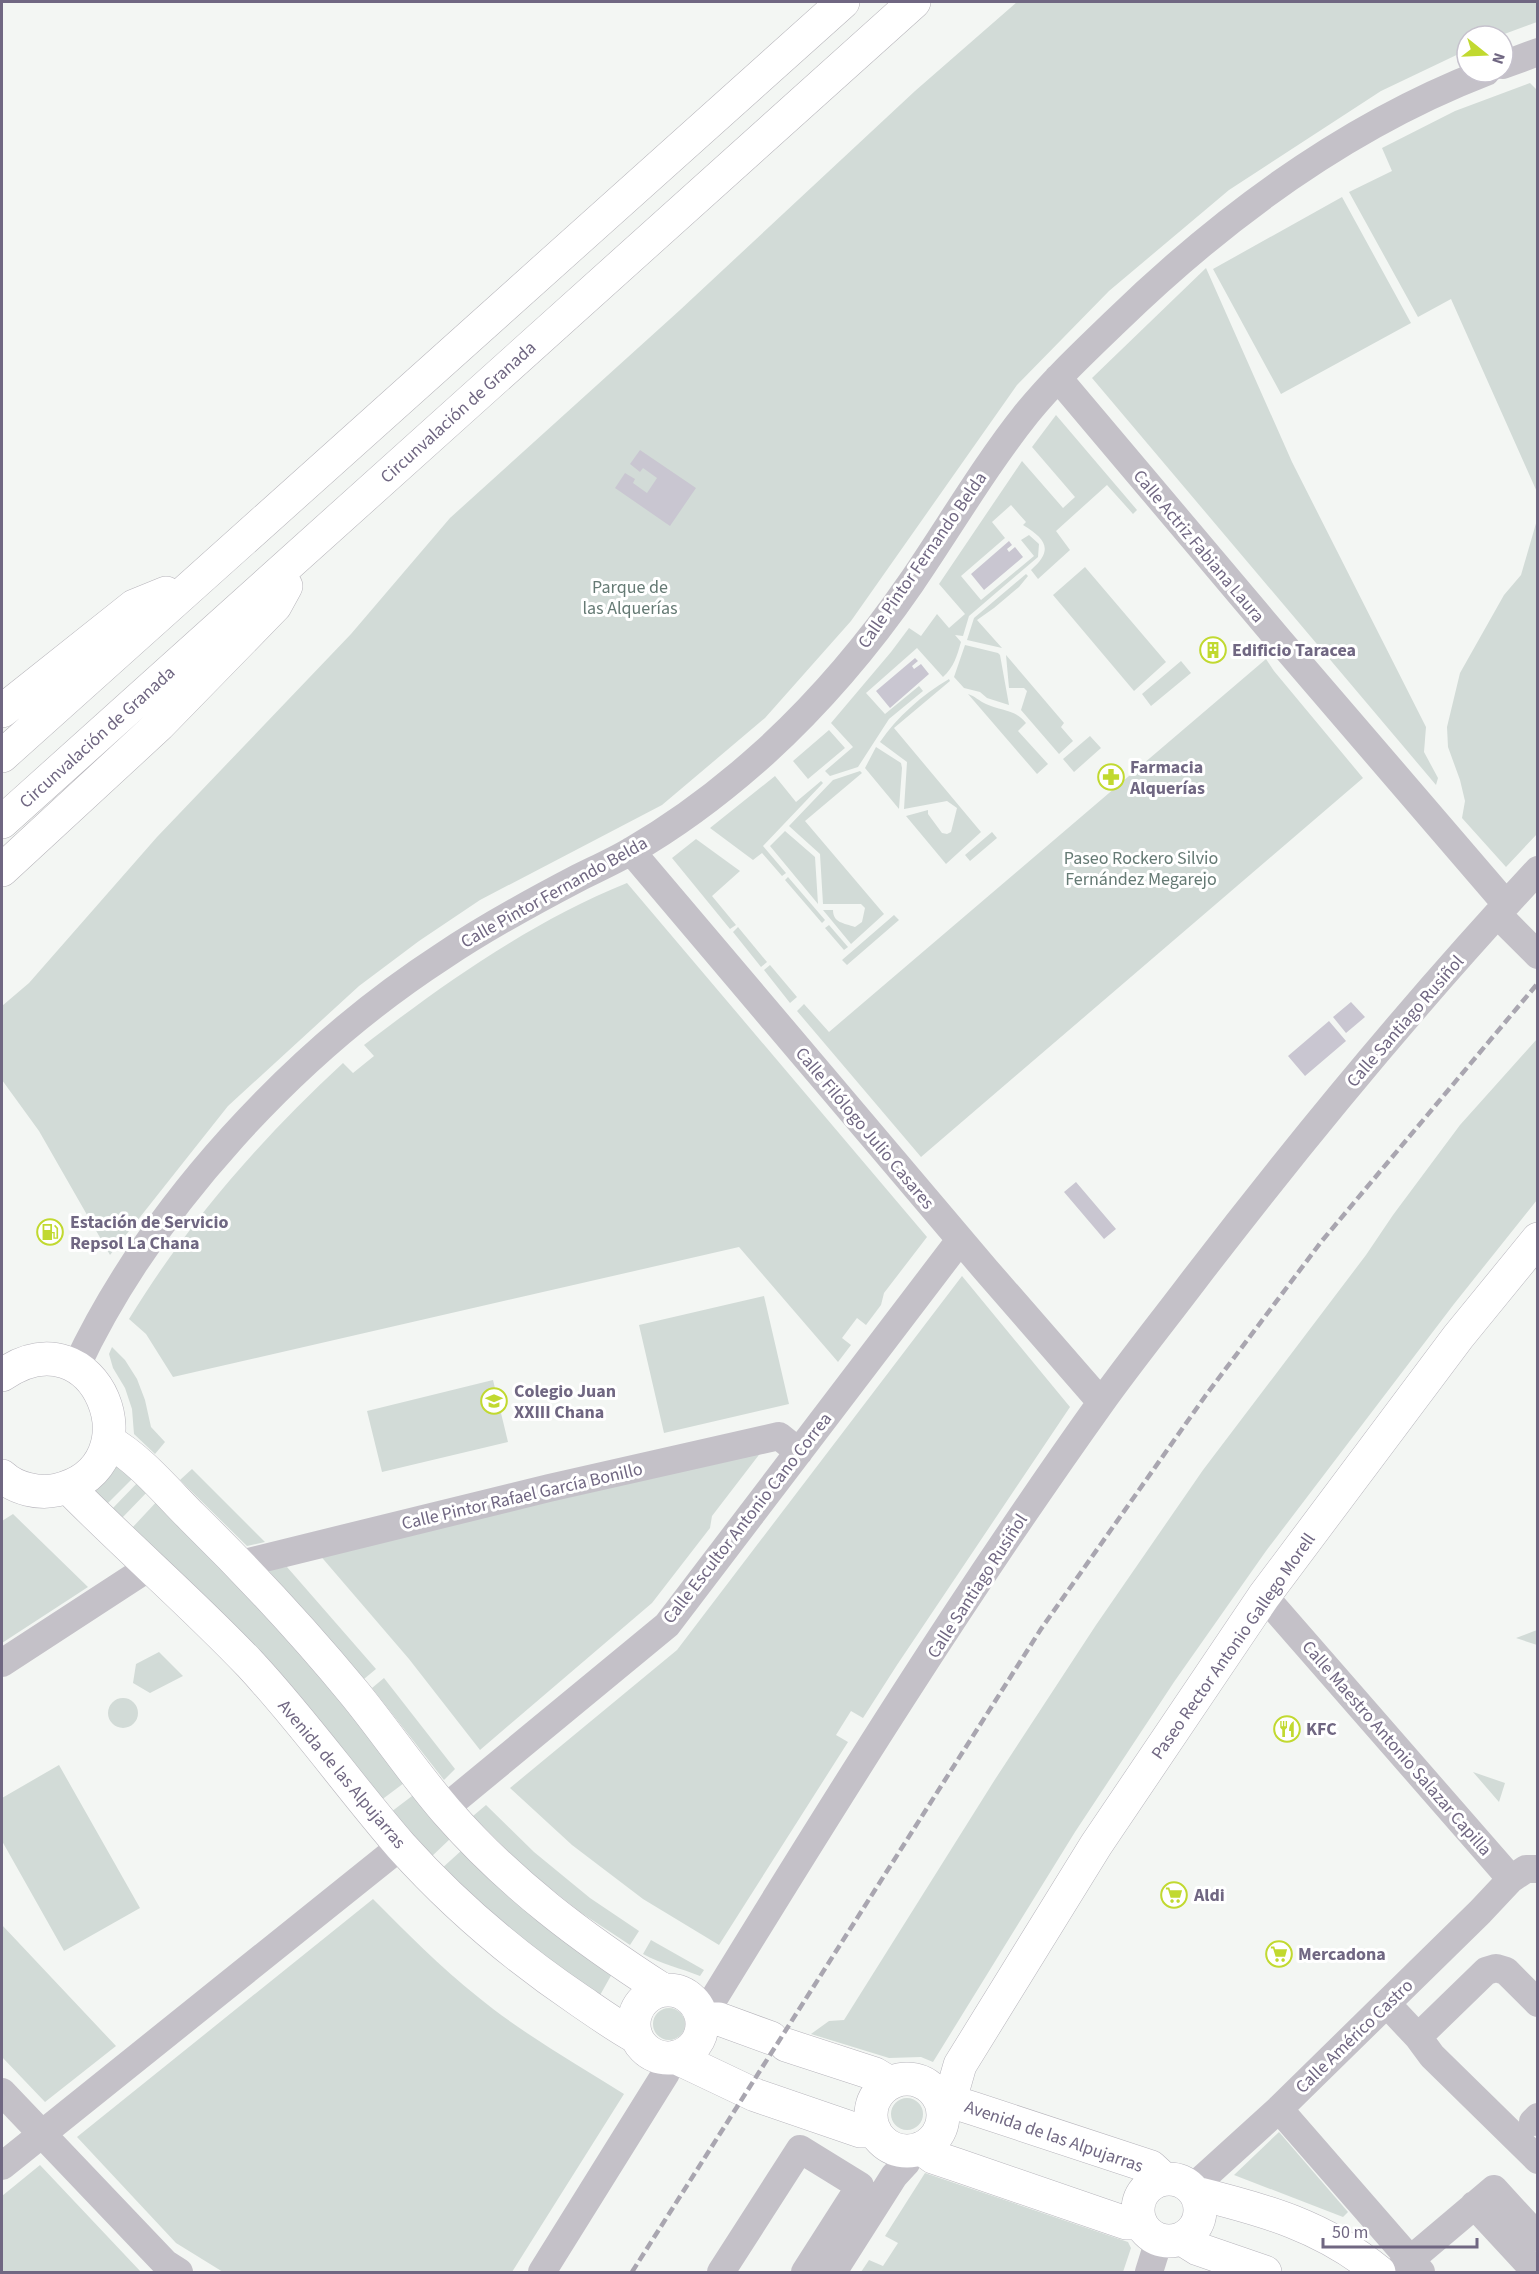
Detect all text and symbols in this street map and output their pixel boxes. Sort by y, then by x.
north arrow [1455,24,1515,84]
text: N [1486,50,1510,67]
street label: Circunvalación de Granada [375,336,542,489]
street label: Calle Actriz Fabiana Laura [1127,464,1270,628]
street label: Calle Pintor Fernando Belda [852,467,993,653]
park label: Parque de las Alquerías [582,575,678,621]
building icon: Edificio Taracea [1198,635,1228,665]
place label: Edificio Taracea [1232,638,1356,663]
street label: Circunvalación de Granada [14,661,181,814]
place label: Farmacia Alquerías [1129,755,1205,801]
pharmacy icon: Farmacia Alquerías [1096,762,1126,792]
street label: Calle Pintor Fernando Belda [456,831,652,954]
park label: Paseo Rockero Silvio Fernández Megarejo [1064,846,1218,892]
street label: Calle Santiago Rusiñol [1341,950,1470,1093]
street label: Calle Filólogo Julio Casares [789,1042,940,1215]
place label: Estación de Servicio Repsol La Chana [70,1210,228,1256]
fuel station icon: Estación de Servicio Repsol La Chana [35,1217,65,1247]
place label: Colegio Juan XXIII Chana [514,1379,616,1425]
school or university icon: Colegio Juan XXIII Chana [479,1386,509,1416]
street label: Calle Escultor Antonio Cano Correa [657,1408,838,1629]
street label: Calle Pintor Rafael García Bonillo [399,1457,645,1536]
street label: Calle Santiago Rusiñol [921,1509,1034,1663]
street label: Paseo Rector Antonio Gallego Morell [1145,1528,1321,1764]
street label: Calle Maestro Antonio Salazar Capilla [1296,1635,1497,1862]
street label: Avenida de las Alpujarras [272,1694,411,1854]
restaurant icon: KFC [1272,1714,1302,1744]
place label: KFC [1306,1717,1337,1742]
supermarket icon: Aldi [1159,1880,1189,1910]
place label: Aldi [1193,1883,1225,1908]
supermarket icon: Mercadona [1264,1939,1294,1969]
place label: Mercadona [1298,1942,1386,1967]
street label: Calle Américo Castro [1290,1974,1419,2099]
street label: Avenida de las Alpujarras [961,2094,1147,2179]
scale bar [1323,2211,1478,2249]
text: 50 m [1332,2220,1368,2245]

